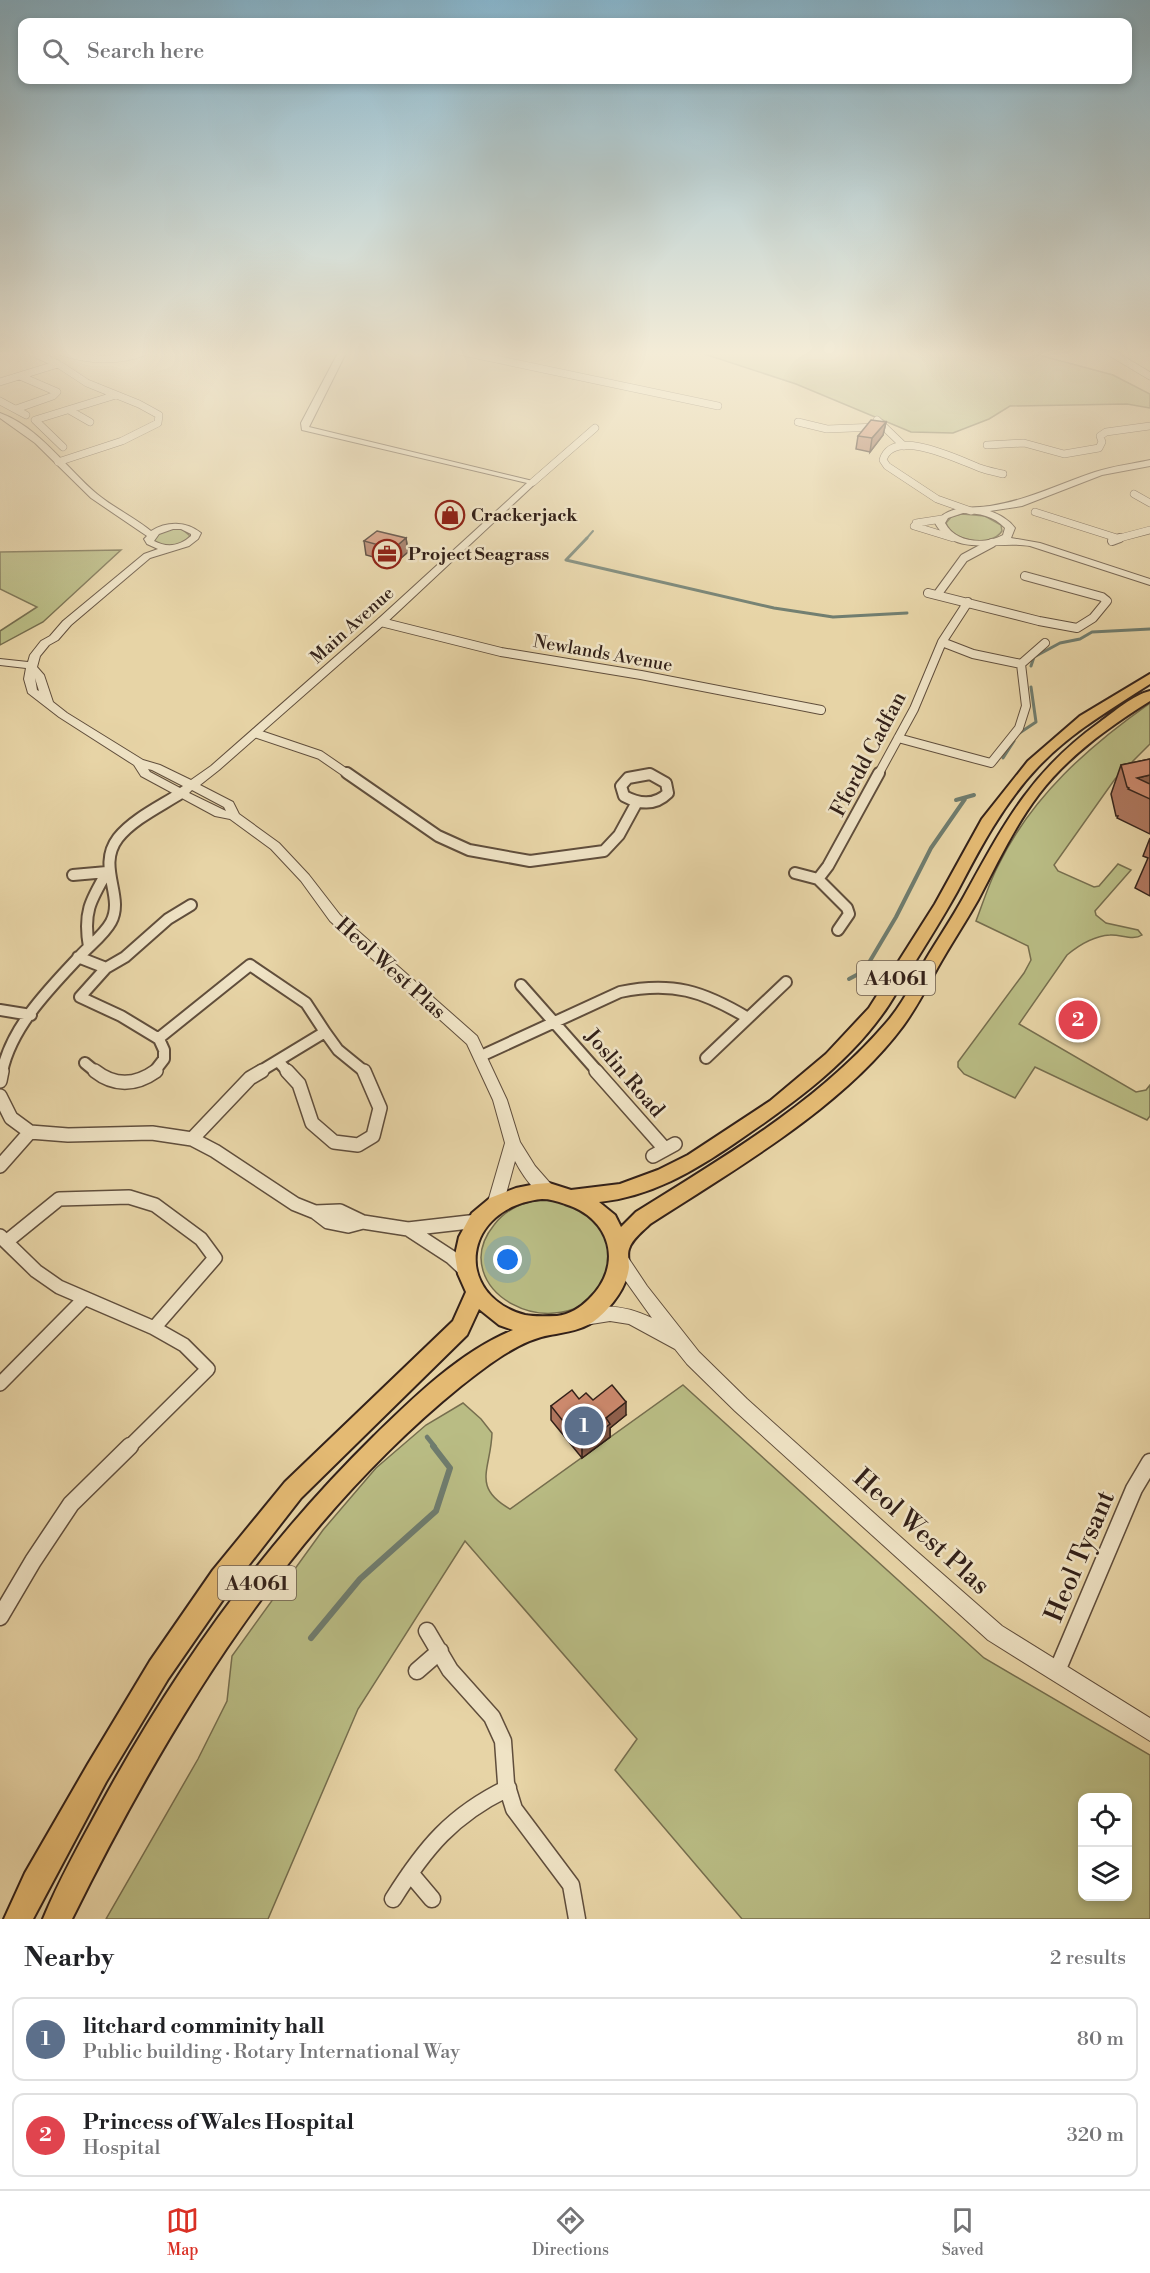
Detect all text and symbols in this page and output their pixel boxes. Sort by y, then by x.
search box [18,18,1132,84]
icon: search [39,35,72,68]
text: Search here [87,38,204,65]
shop icon: Crackerjack [434,499,466,531]
place label: Crackerjack [471,504,578,527]
office icon: Project Seagrass [371,538,403,570]
place label: Project Seagrass [408,543,549,566]
street label: Main Avenue [306,582,399,669]
street label: Newlands Avenue [532,630,674,677]
street label: Ffordd Cadfan [825,687,913,821]
street label: Heol West Plas [330,912,451,1025]
road number: A4061 [857,961,935,995]
pin: 2 [1058,998,1098,1042]
street label: Joslin Road [578,1023,670,1123]
your location [493,1245,522,1274]
pin: 1 [564,1404,604,1448]
street label: Heol West Plas [846,1462,996,1601]
street label: Heol Tysant [1038,1486,1122,1627]
road number: A4061 [218,1566,296,1600]
map controls [1078,1793,1132,1901]
button: locate [1078,1793,1132,1847]
button: layers [1078,1847,1132,1901]
text: Nearby [24,1942,114,1974]
text: 2 results [1050,1946,1126,1971]
text: litchard comminity hall [83,2013,325,2040]
text: 1 [41,2027,50,2052]
text: 80 m [1077,2027,1124,2052]
text: Public building · Rotary International Way [83,2040,460,2065]
text: Princess of Wales Hospital [83,2109,354,2136]
text: 2 [39,2123,52,2148]
text: 320 m [1067,2123,1124,2148]
text: Hospital [83,2136,160,2161]
tab: Map [166,2204,199,2260]
tab: Directions [532,2204,609,2260]
tab: Saved [942,2204,984,2260]

